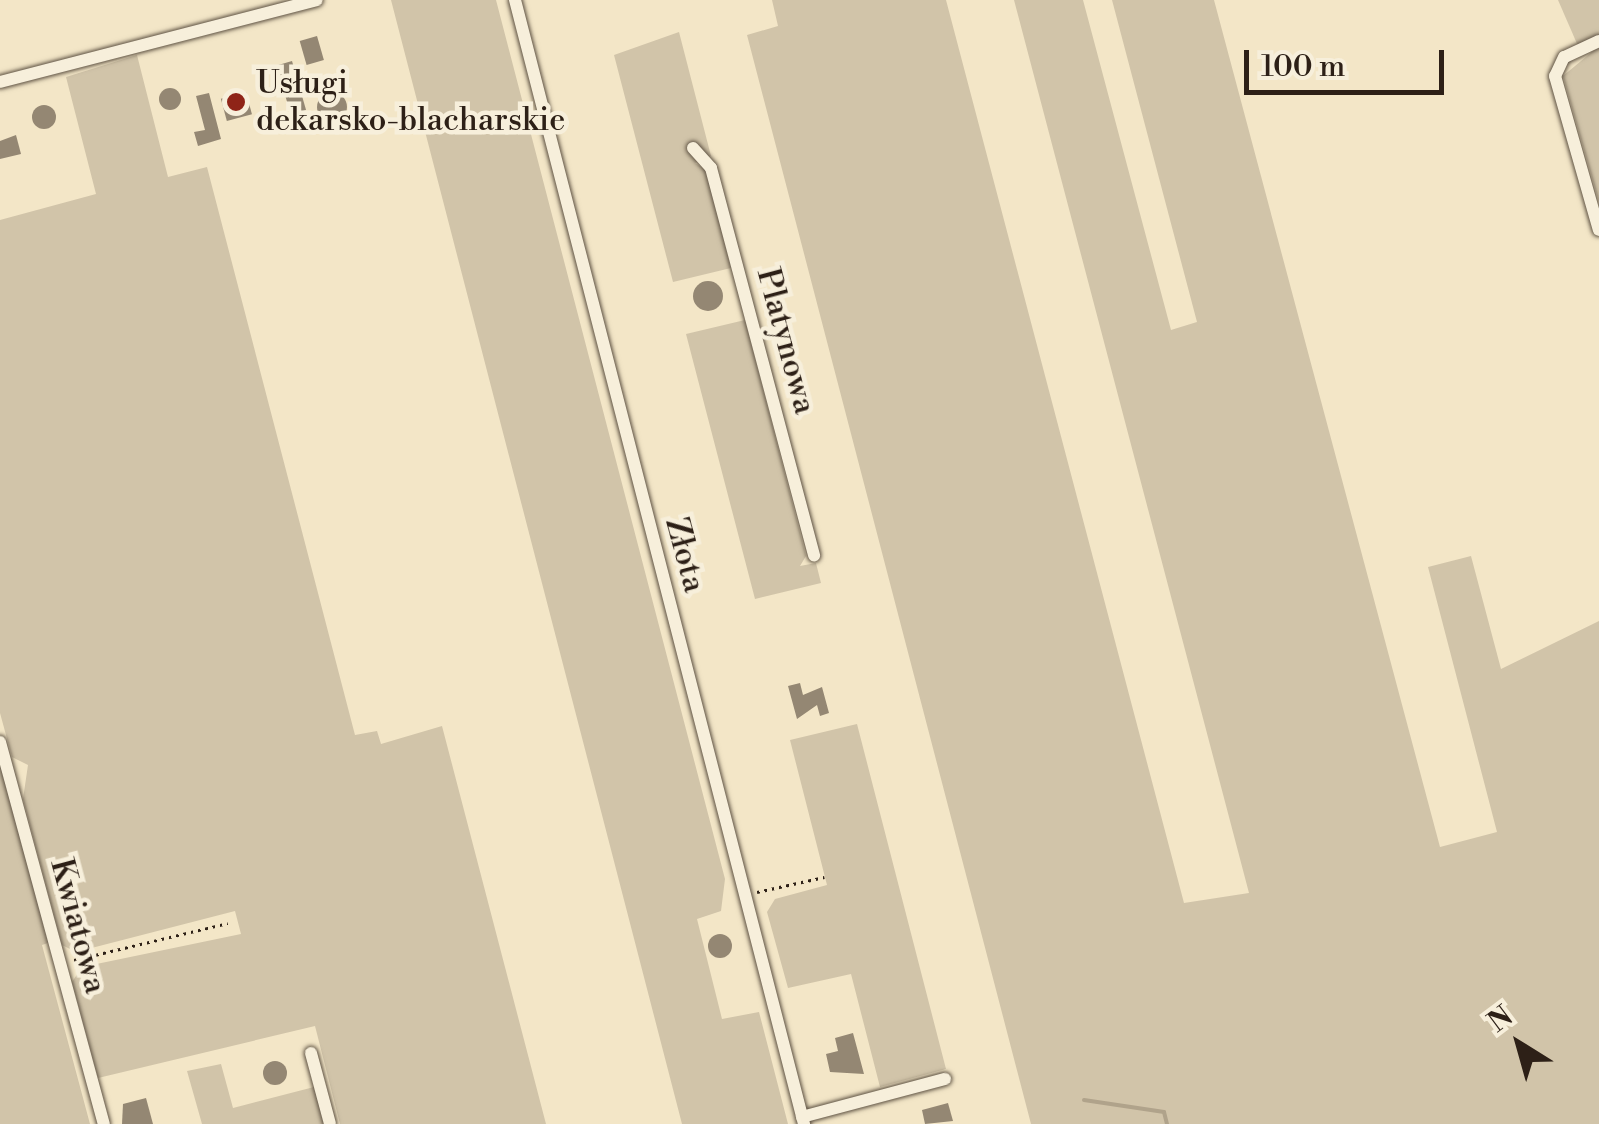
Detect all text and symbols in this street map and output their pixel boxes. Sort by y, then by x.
scale bar [1249,30,1449,92]
text: 100 m [1261,48,1345,86]
place label: Usługi dekarsko-blacharskie [256,65,565,140]
marker: Usługi dekarsko-blacharskie [225,91,247,113]
street label: Platynowa [748,264,824,418]
street label: Złota [657,513,713,597]
street label: Kwiatowa [42,854,114,998]
north arrow [1469,994,1569,1094]
text: N [1481,999,1520,1040]

